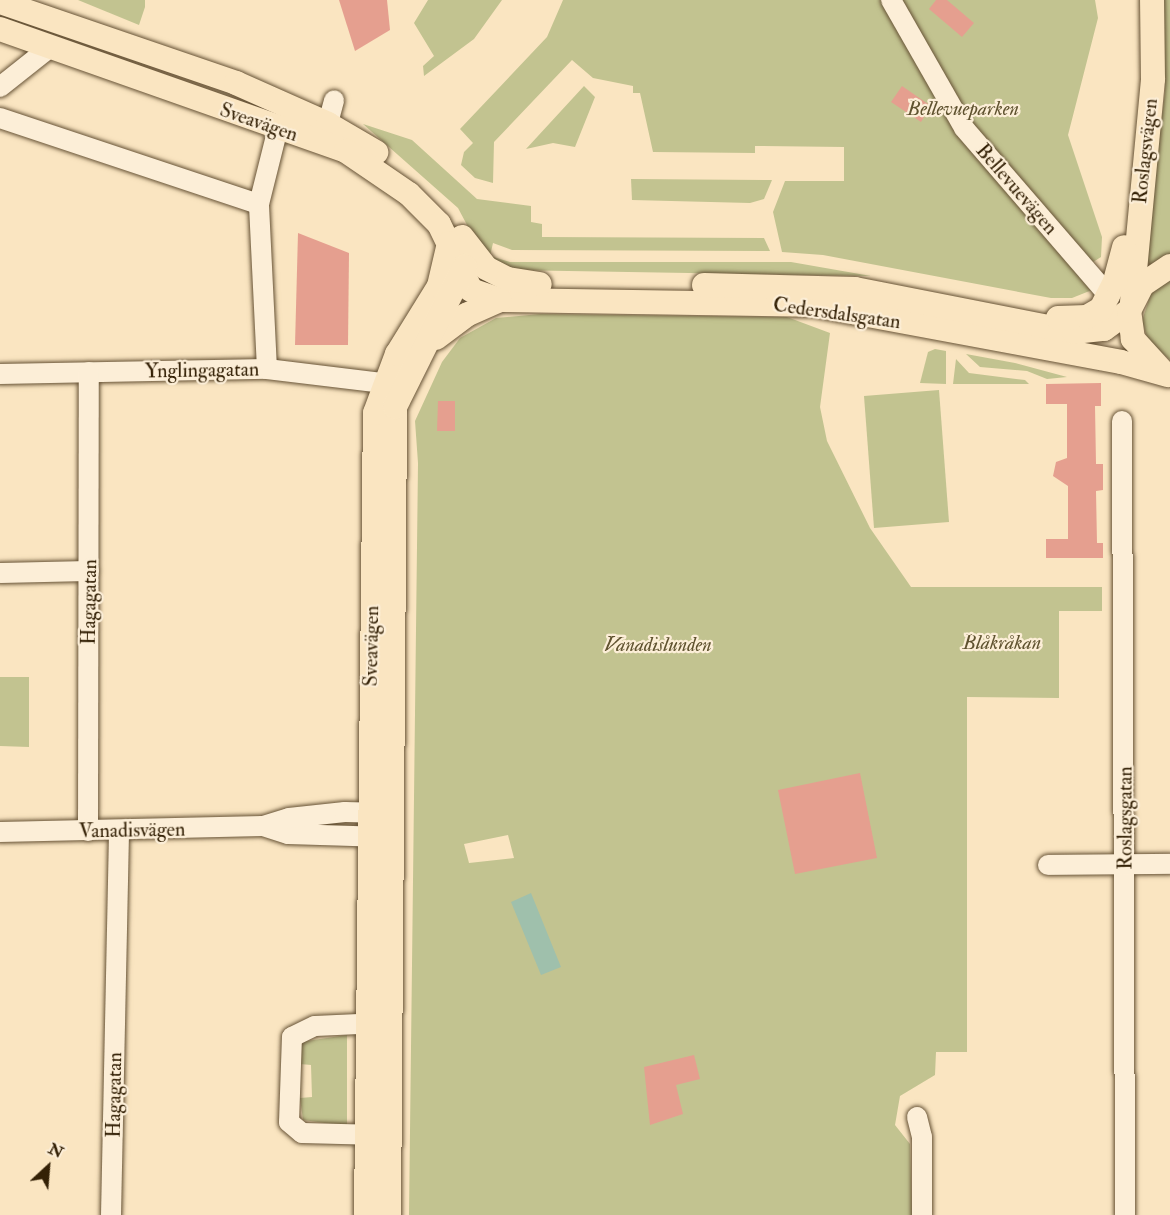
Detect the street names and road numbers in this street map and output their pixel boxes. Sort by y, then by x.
street label: Sveavägen [217,97,301,147]
street label: Roslagsvägen [1128,97,1162,205]
street label: Bellevuevägen [971,139,1063,239]
street label: Cedersdalsgatan [772,292,902,334]
street label: Ynglingagatan [145,357,259,383]
street label: Hagagatan [76,559,102,645]
street label: Sveavägen [358,605,384,687]
street label: Roslagsgatan [1113,766,1137,870]
street label: Vanadisvägen [79,817,185,843]
street label: Hagagatan [101,1052,127,1138]

